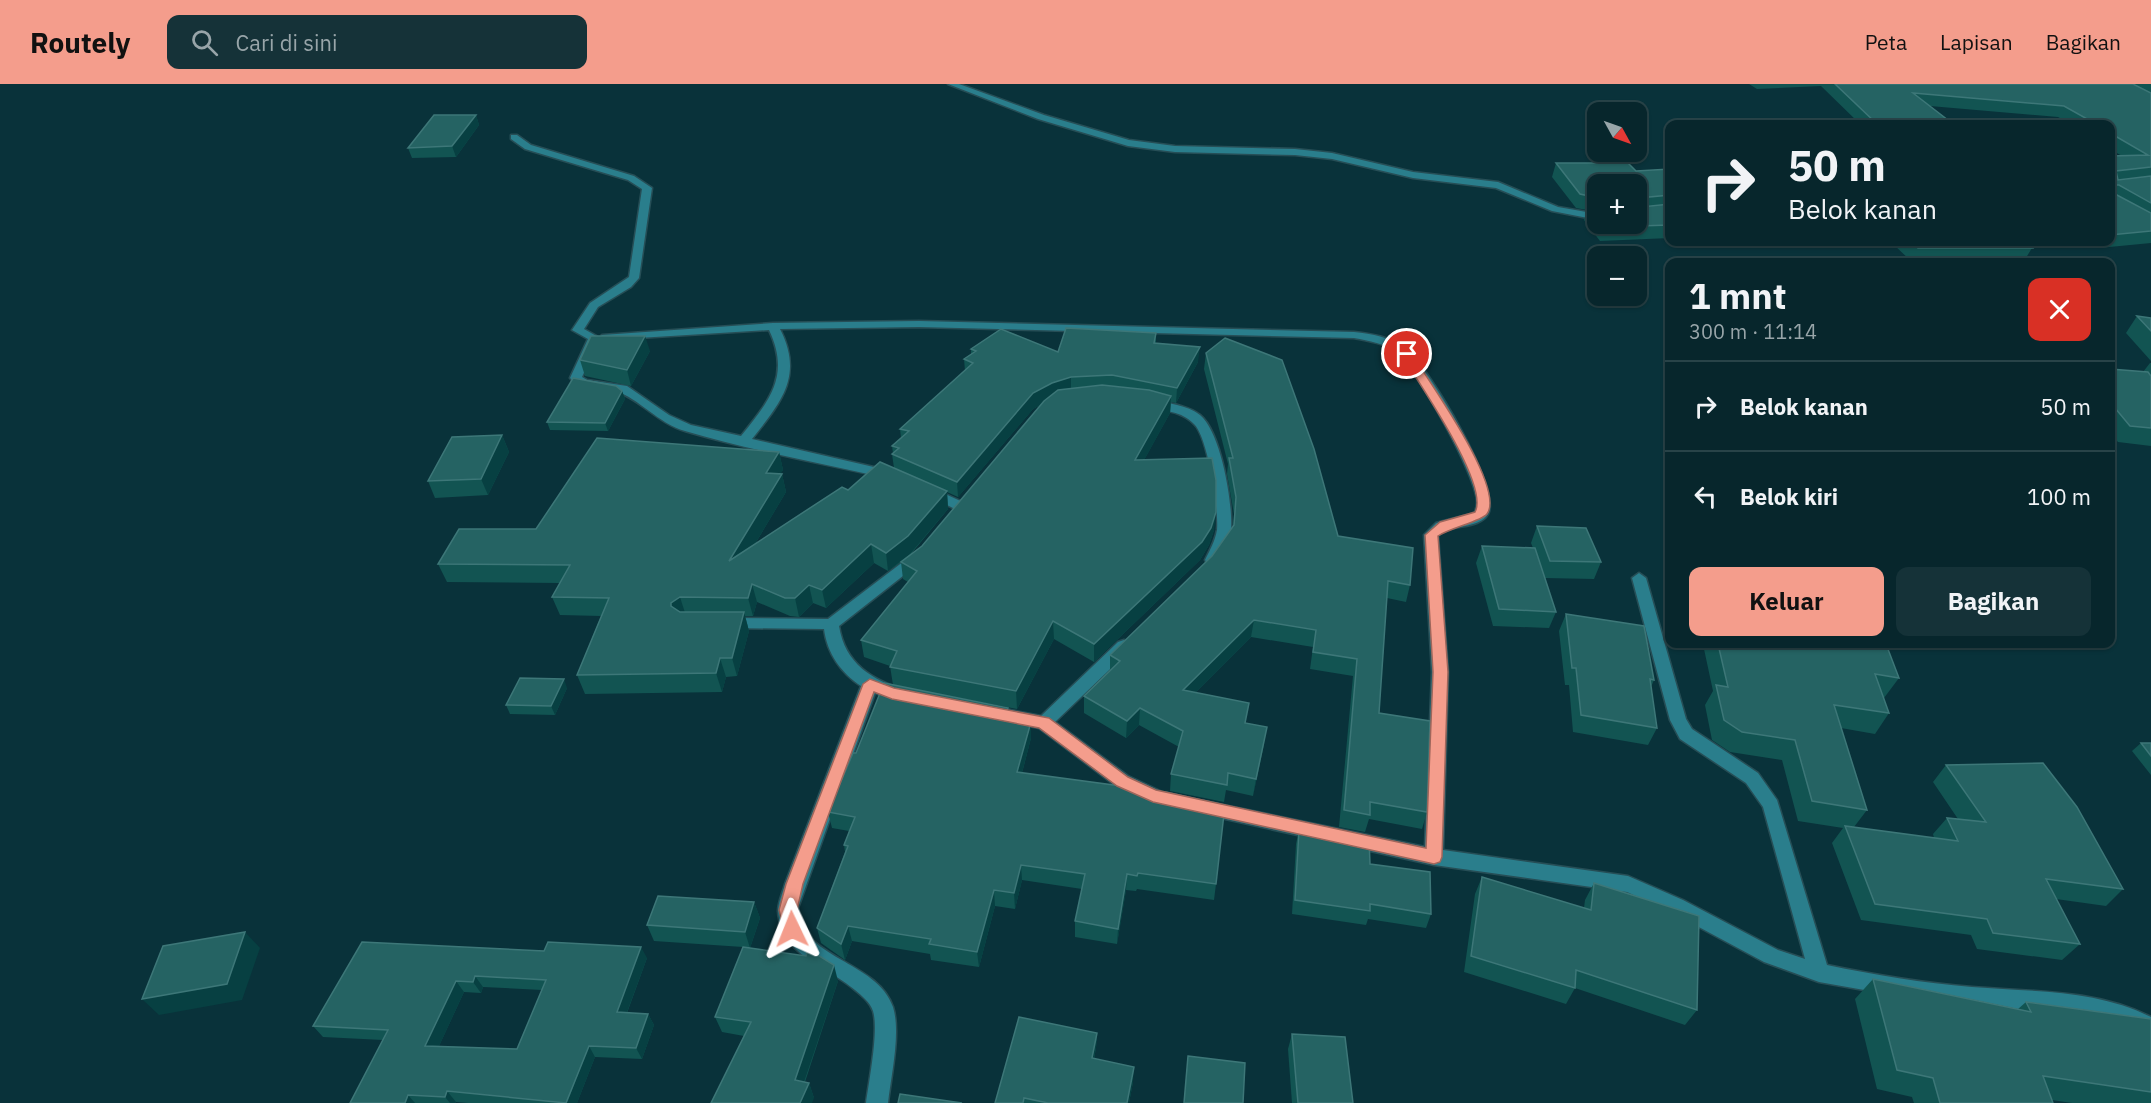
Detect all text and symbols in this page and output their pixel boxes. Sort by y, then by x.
search box [167,15,587,69]
text: Routely [30,24,131,61]
icon: search [188,26,221,59]
text: Cari di sini [236,28,337,57]
text: Peta [1865,28,1907,56]
text: Lapisan [1940,28,2013,56]
text: Bagikan [2046,28,2121,56]
north arrow [1587,102,1647,162]
map controls [1587,102,1647,306]
text: 50 m [1788,138,1886,193]
icon: right [1689,144,1767,222]
button: + [1587,174,1647,234]
text: Belok kanan [1788,191,1937,226]
button: − [1587,246,1647,306]
text: 1 mnt [1689,272,1787,319]
button: close [2028,278,2091,341]
text: 300 m · 11:14 [1689,318,1817,345]
pin [1381,328,1432,379]
icon: arrive [1390,337,1423,370]
icon: right [1689,390,1722,423]
text: Belok kanan [1740,392,1868,421]
text: 50 m [2040,392,2091,421]
icon: left [1689,480,1722,513]
text: Belok kiri [1740,482,1838,511]
text: 100 m [2027,482,2091,511]
button: Keluar [1689,567,1884,636]
button: Bagikan [1896,567,2091,636]
position arrow [760,897,824,961]

